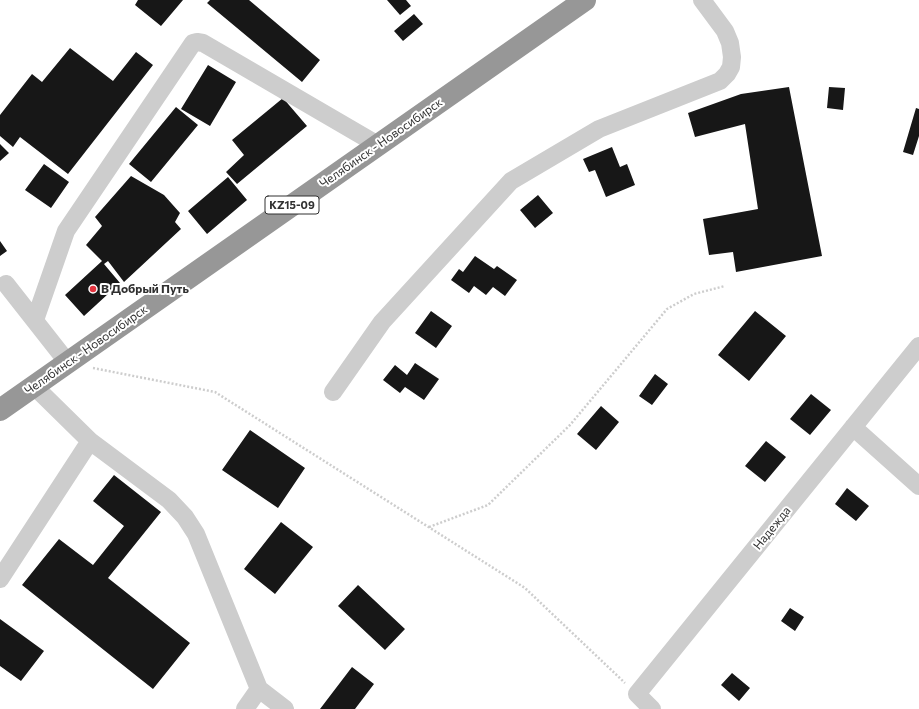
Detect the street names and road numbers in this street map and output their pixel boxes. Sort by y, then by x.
street label: Челябинск - Новосибирск [317,95,445,191]
road number: KZ15-09 [265,196,319,214]
street label: Челябинск - Новосибирск [22,302,150,398]
street label: Надежда [750,504,794,552]

